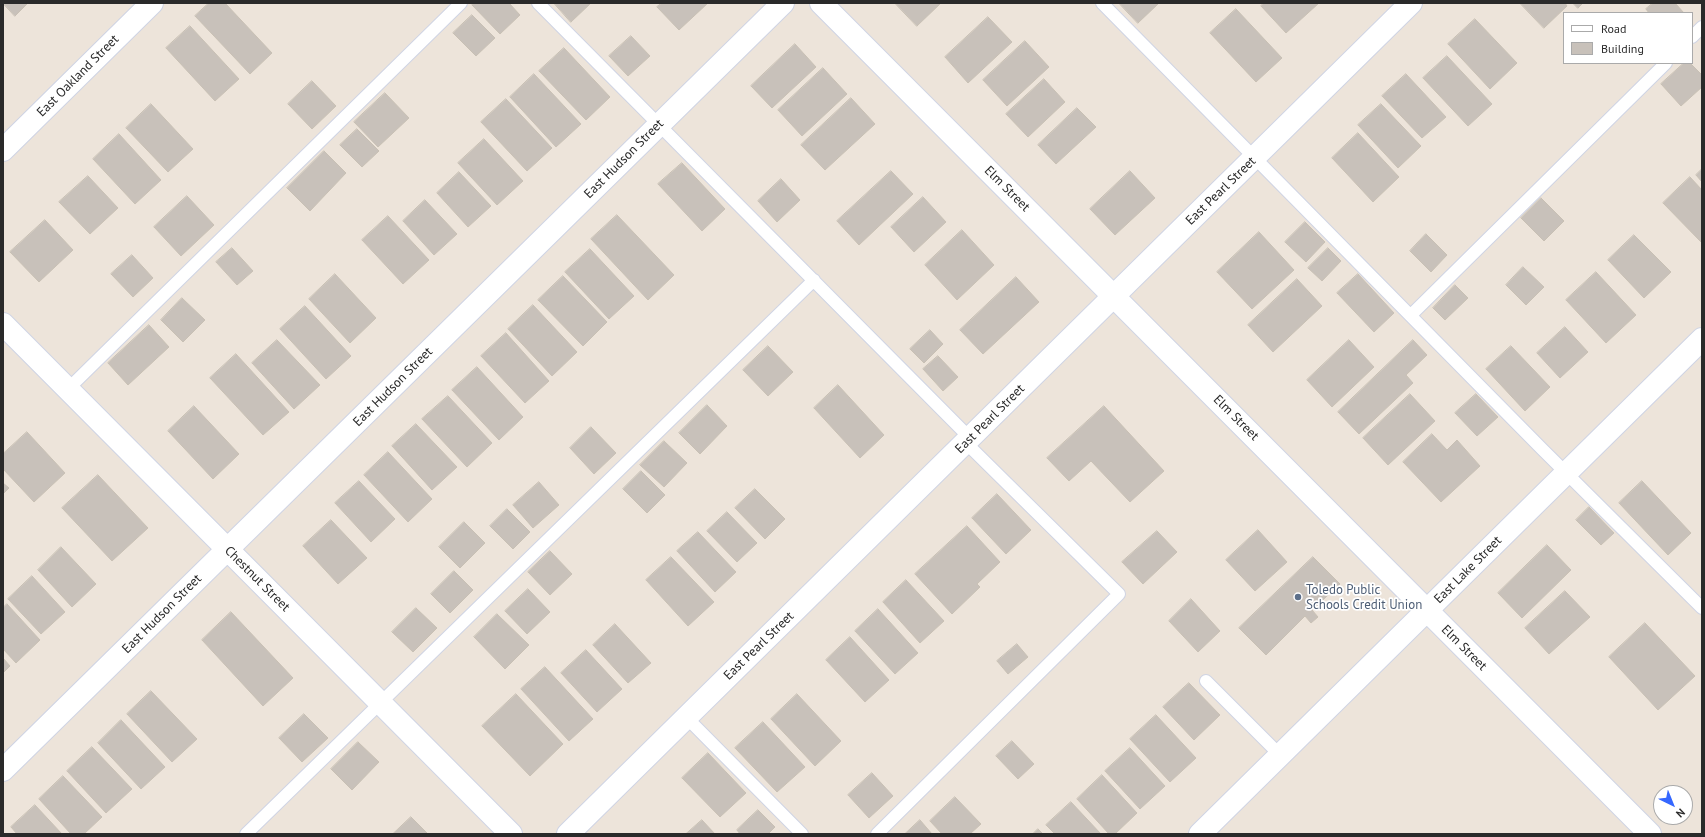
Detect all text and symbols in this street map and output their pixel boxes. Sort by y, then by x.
legend [1563,12,1693,64]
text: Road [1601,21,1626,36]
street label: East Oakland Street [34,32,122,120]
text: Building [1601,41,1644,56]
street label: East Hudson Street [581,116,667,202]
street label: East Pearl Street [1183,154,1259,228]
street label: Elm Street [981,163,1033,215]
street label: East Hudson Street [350,344,436,430]
street label: East Pearl Street [952,381,1028,457]
street label: Elm Street [1210,392,1262,444]
street label: East Lake Street [1431,533,1505,607]
street label: Chestnut Street [221,543,293,615]
street label: East Hudson Street [119,571,205,657]
place label: Toledo Public Schools Credit Union [1306,582,1422,613]
marker: Toledo Public Schools Credit Union [1293,592,1303,602]
street label: East Pearl Street [721,609,797,683]
street label: Elm Street [1438,622,1490,674]
north arrow [1653,785,1693,825]
text: N [1673,805,1688,821]

